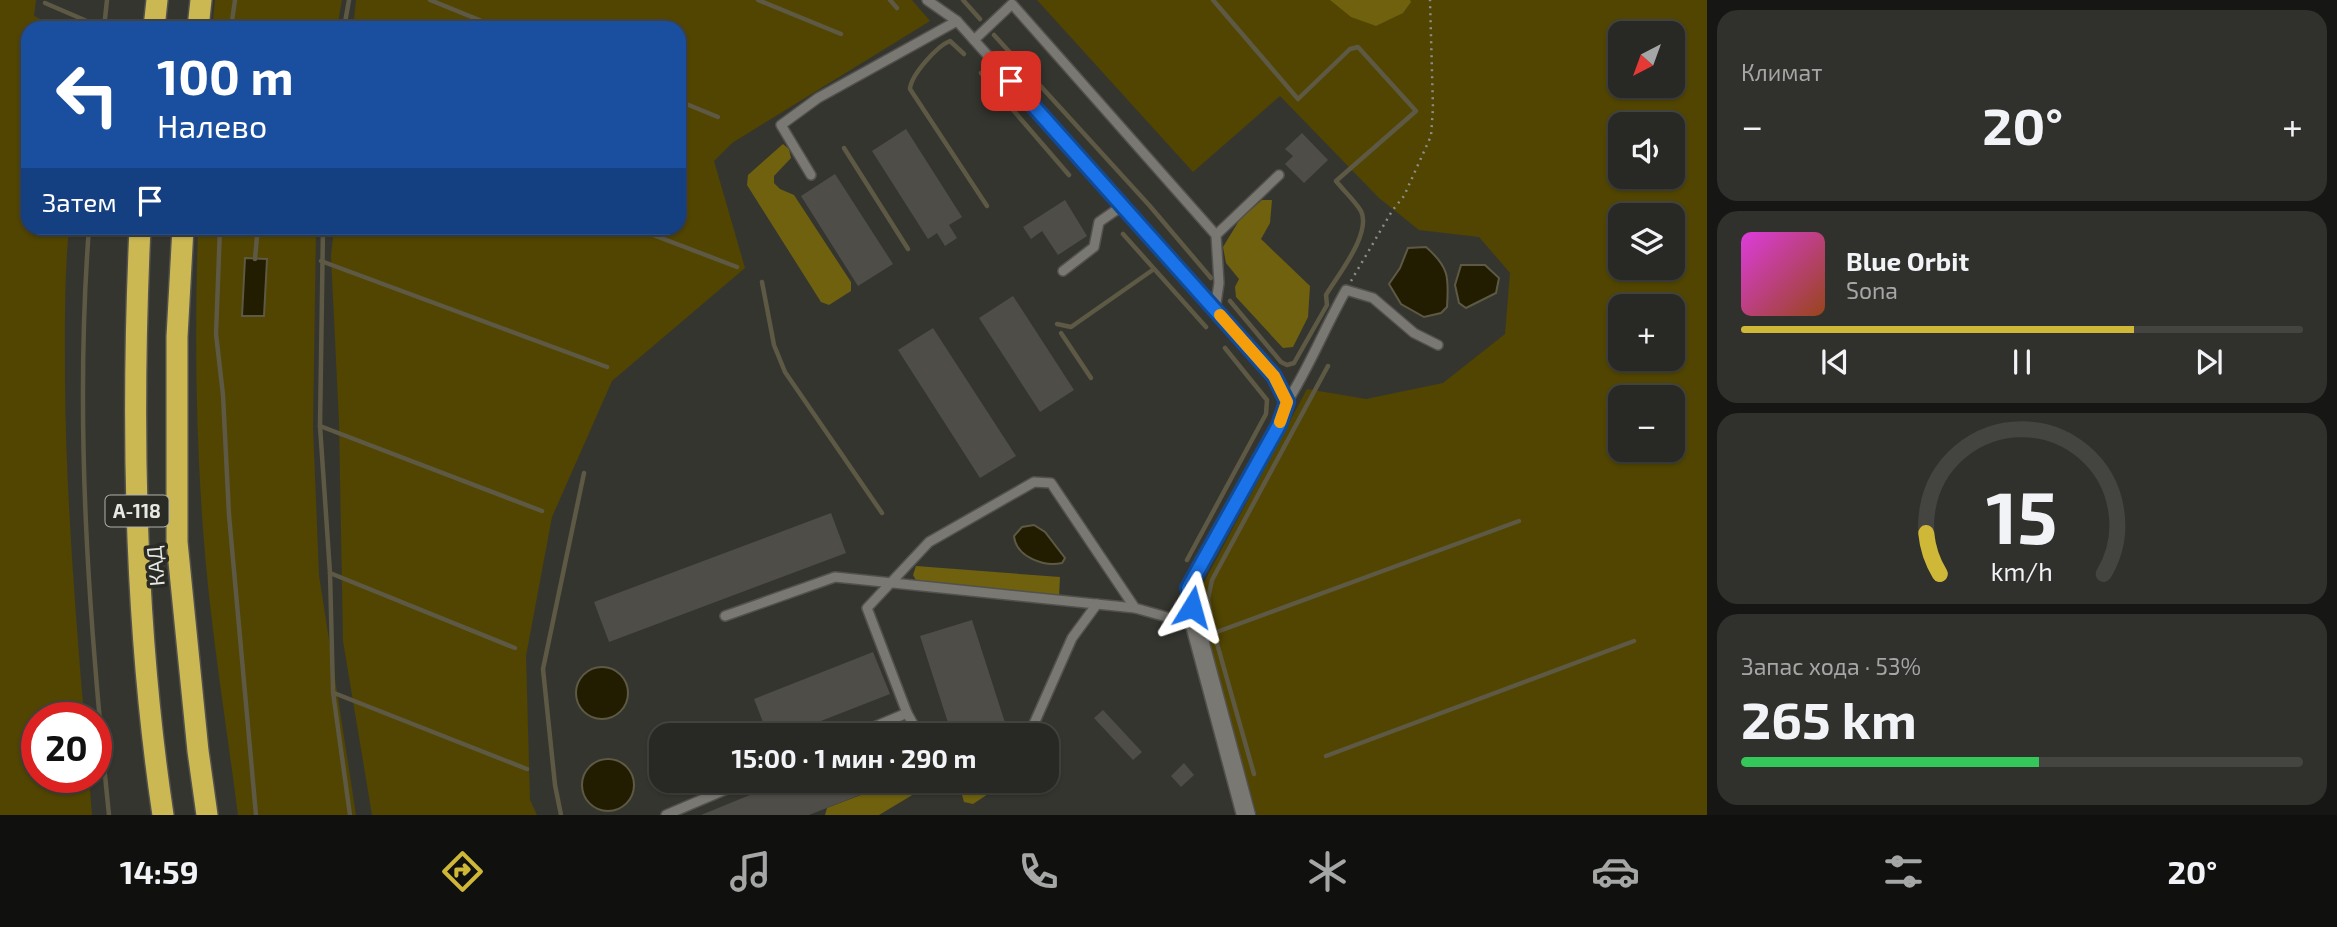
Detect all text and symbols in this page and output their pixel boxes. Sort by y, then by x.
north arrow [1608,21,1685,98]
map controls [1608,21,1685,462]
text: 100 m [157,46,294,105]
icon: left [42,49,133,140]
pin [981,51,1041,111]
text: Климат [1741,58,1822,86]
icon: arrive [992,62,1030,100]
text: 20° [1982,93,2063,155]
text: − [1741,102,1763,148]
text: + [2282,102,2303,148]
text: Налево [157,106,267,144]
button: sound [1608,112,1685,189]
icon: arrive [131,182,169,220]
text: Затем [42,186,117,217]
button: layers [1608,203,1685,280]
text: Blue Orbit [1846,245,1969,276]
text: Sona [1846,276,1898,304]
button: + [1608,294,1685,371]
icon: previous [1816,343,1854,381]
icon: pause [2003,343,2041,381]
icon: next [2190,343,2228,381]
button: − [1608,385,1685,462]
text: 15 [1986,472,2058,560]
road number: А-118 [106,496,168,526]
street label: КАД [140,545,169,587]
text: km/h [1991,556,2053,586]
position arrow [1155,570,1229,644]
text: Запас хода · 53% [1741,652,1921,680]
text: 265 km [1741,687,1917,749]
speed limit sign: 20 [21,702,112,793]
text: 15:00 · 1 мин · 290 m [732,742,976,773]
icon: directions [438,847,487,896]
icon: music [726,847,775,896]
icon: phone [1014,847,1063,896]
icon: climate [1303,847,1352,896]
icon: car [1591,847,1640,896]
icon: filters [1879,847,1928,896]
text: 14:59 [120,852,199,890]
text: 20° [2167,852,2217,890]

